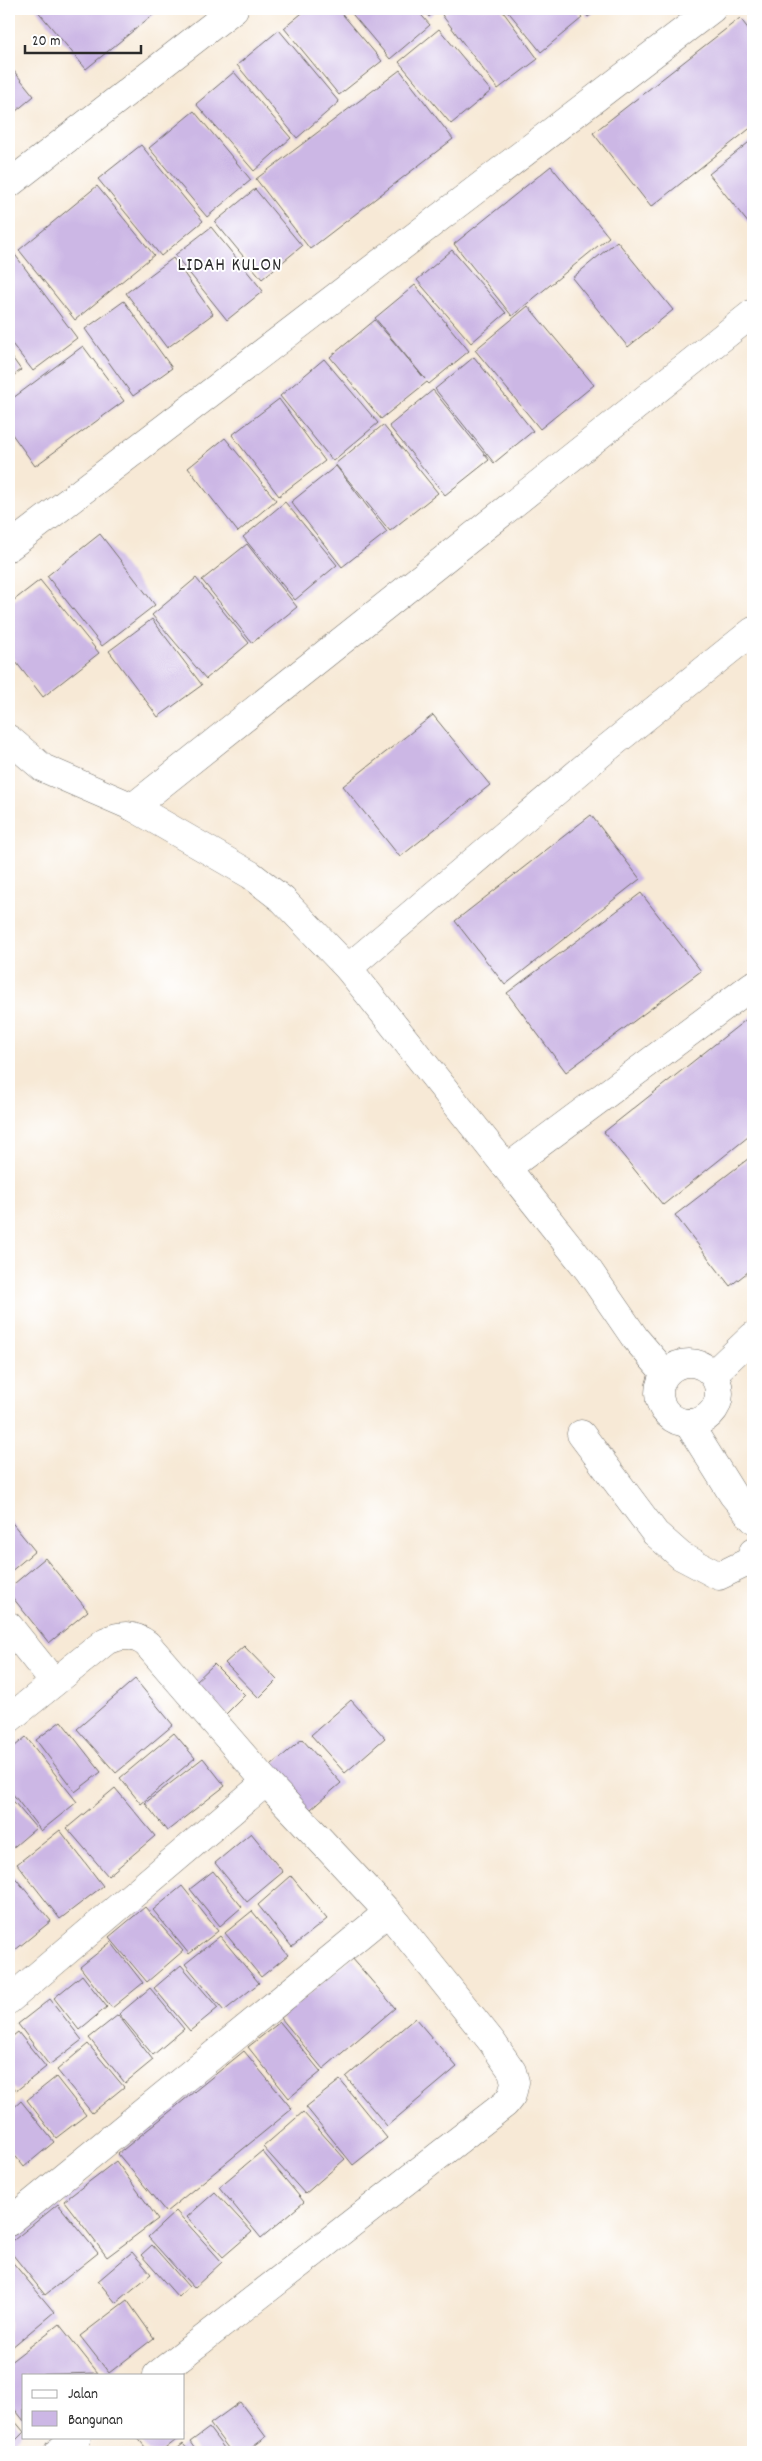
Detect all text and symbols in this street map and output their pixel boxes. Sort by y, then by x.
scale bar [25,22,141,54]
text: 20 m [32,31,60,53]
district label: LIDAH KULON [178,253,282,280]
legend [22,2374,185,2438]
text: Jalan [68,2384,98,2406]
text: Bangunan [68,2410,123,2432]

